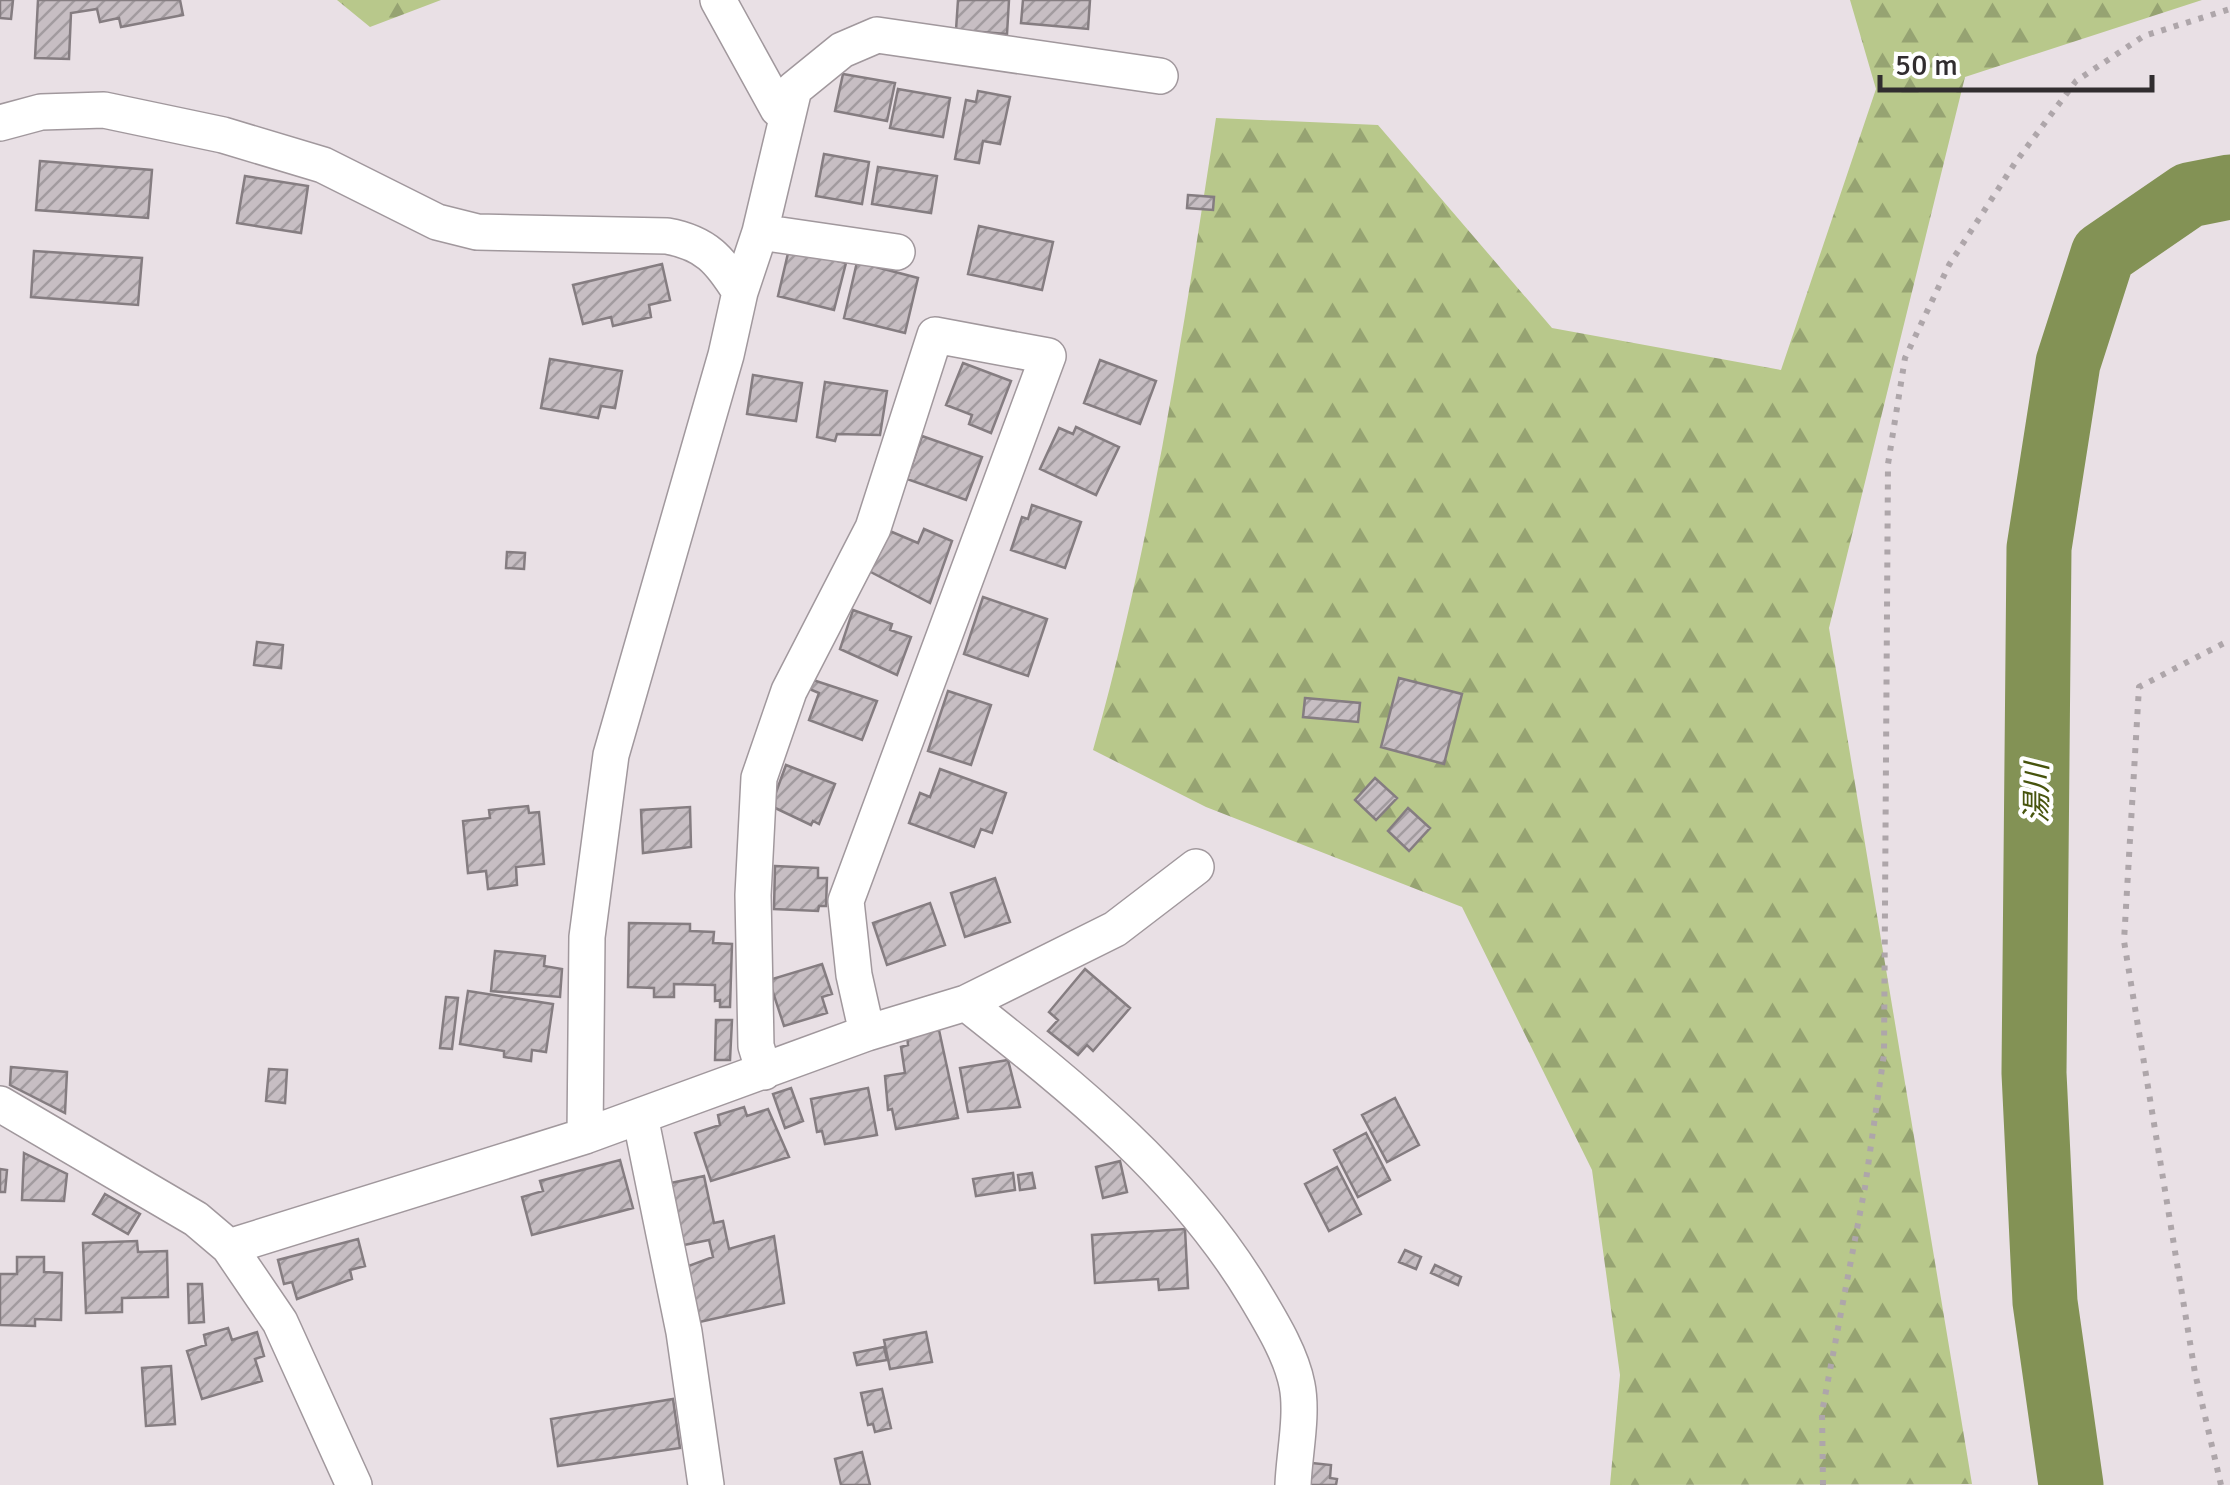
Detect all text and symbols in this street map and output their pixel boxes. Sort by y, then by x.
scale bar [1880,30,2152,92]
text: 50 m [1895,47,1958,84]
water label: 湯川 [2019,760,2056,823]

